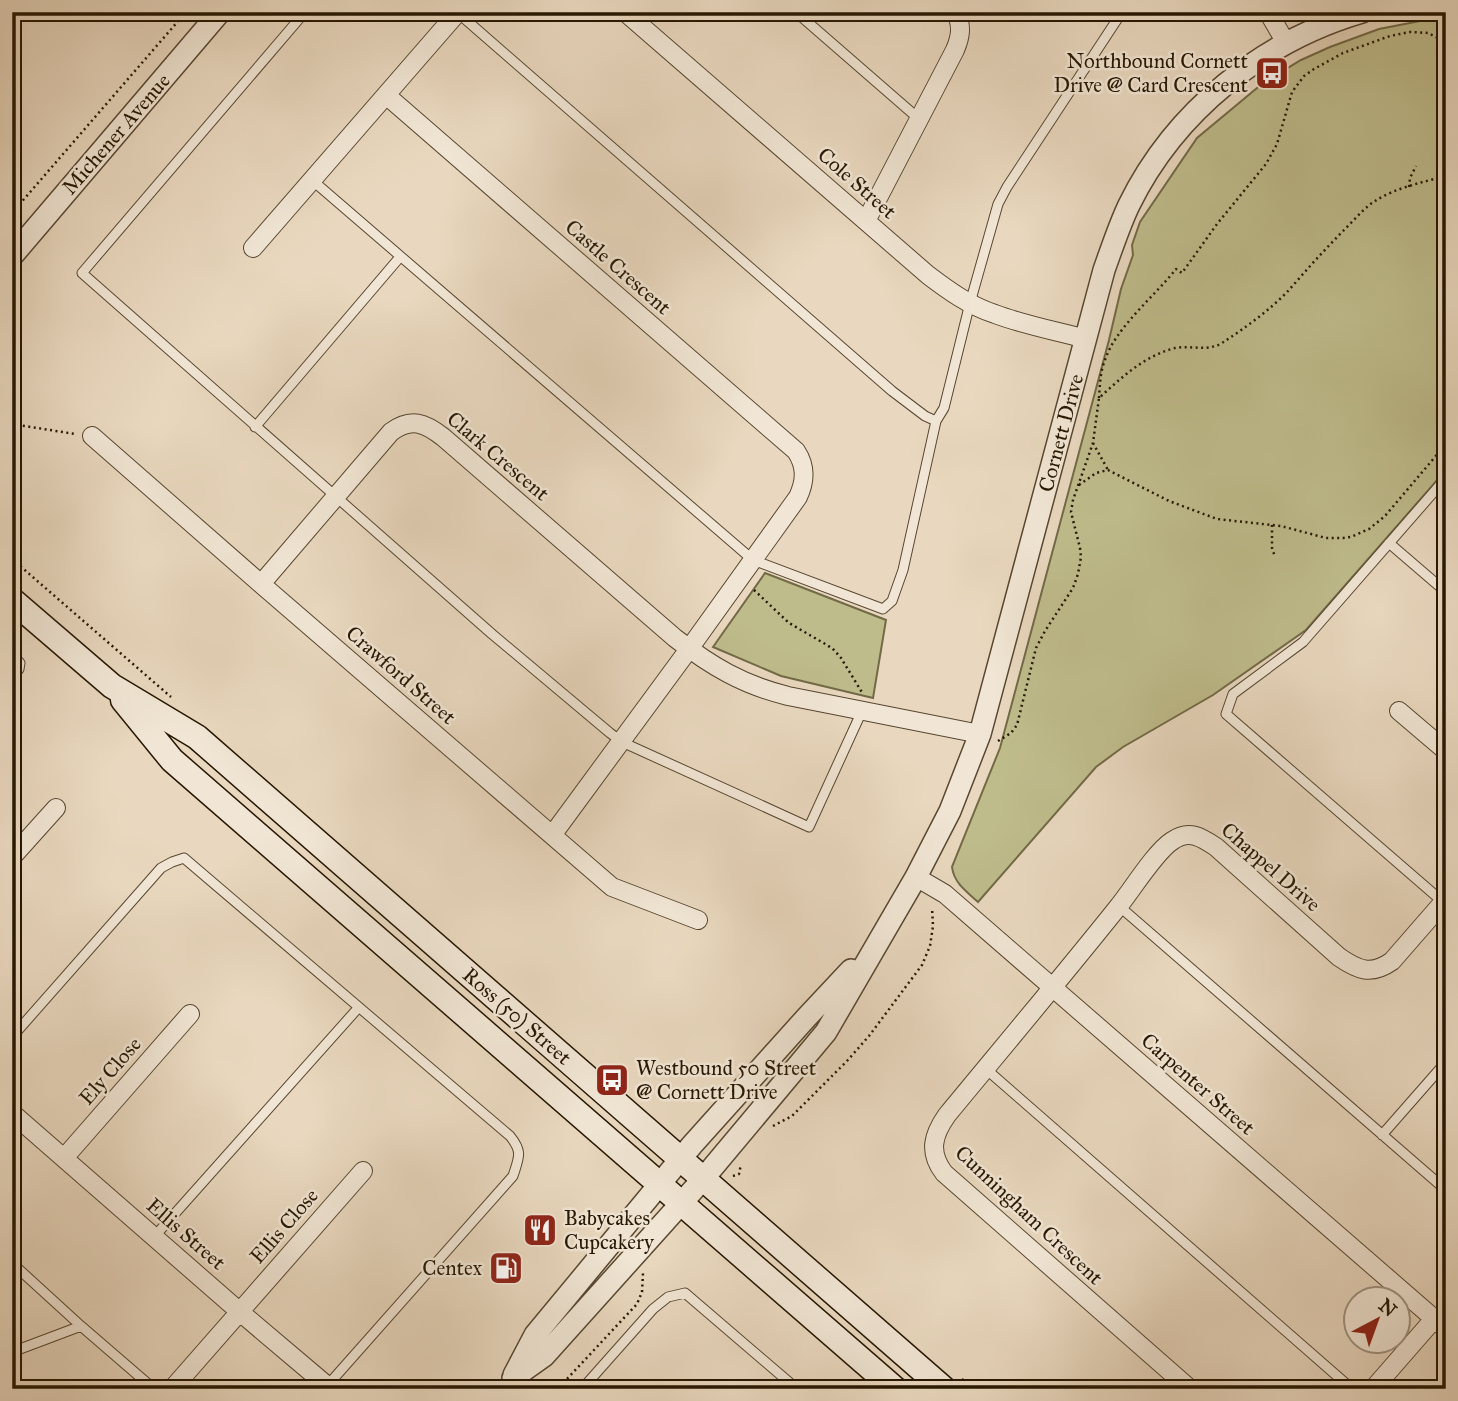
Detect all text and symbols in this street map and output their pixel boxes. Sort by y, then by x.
place label: Northbound Cornett Drive @ Card Crescent [1053,48,1249,98]
bus stop icon: Northbound Cornett Drive @ Card Crescent [1253,54,1291,92]
street label: Michener Avenue [56,68,176,200]
street label: Cole Street [812,142,902,225]
street label: Castle Crescent [560,214,677,320]
street label: Cornett Drive [1033,371,1089,495]
street label: Clark Crescent [442,406,555,507]
street label: Crawford Street [341,620,462,730]
street label: Chappel Drive [1216,817,1326,917]
street label: Ross (50) Street [457,962,577,1071]
street label: Carpenter Street [1136,1027,1261,1141]
street label: Ely Close [73,1031,147,1110]
place label: Westbound 50 Street @ Cornett Drive [636,1055,817,1105]
bus stop icon: Westbound 50 Street @ Cornett Drive [593,1061,631,1099]
street label: Cunningham Crescent [950,1140,1109,1291]
street label: Ellis Close [244,1183,324,1269]
street label: Ellis Street [141,1193,231,1276]
place label: Babycakes Cupcakery [564,1205,655,1255]
restaurant icon: Babycakes Cupcakery [521,1211,559,1249]
fuel station icon: Centex [487,1249,525,1287]
place label: Centex [422,1255,483,1281]
north arrow [1342,1286,1412,1356]
text: N [1374,1294,1401,1322]

